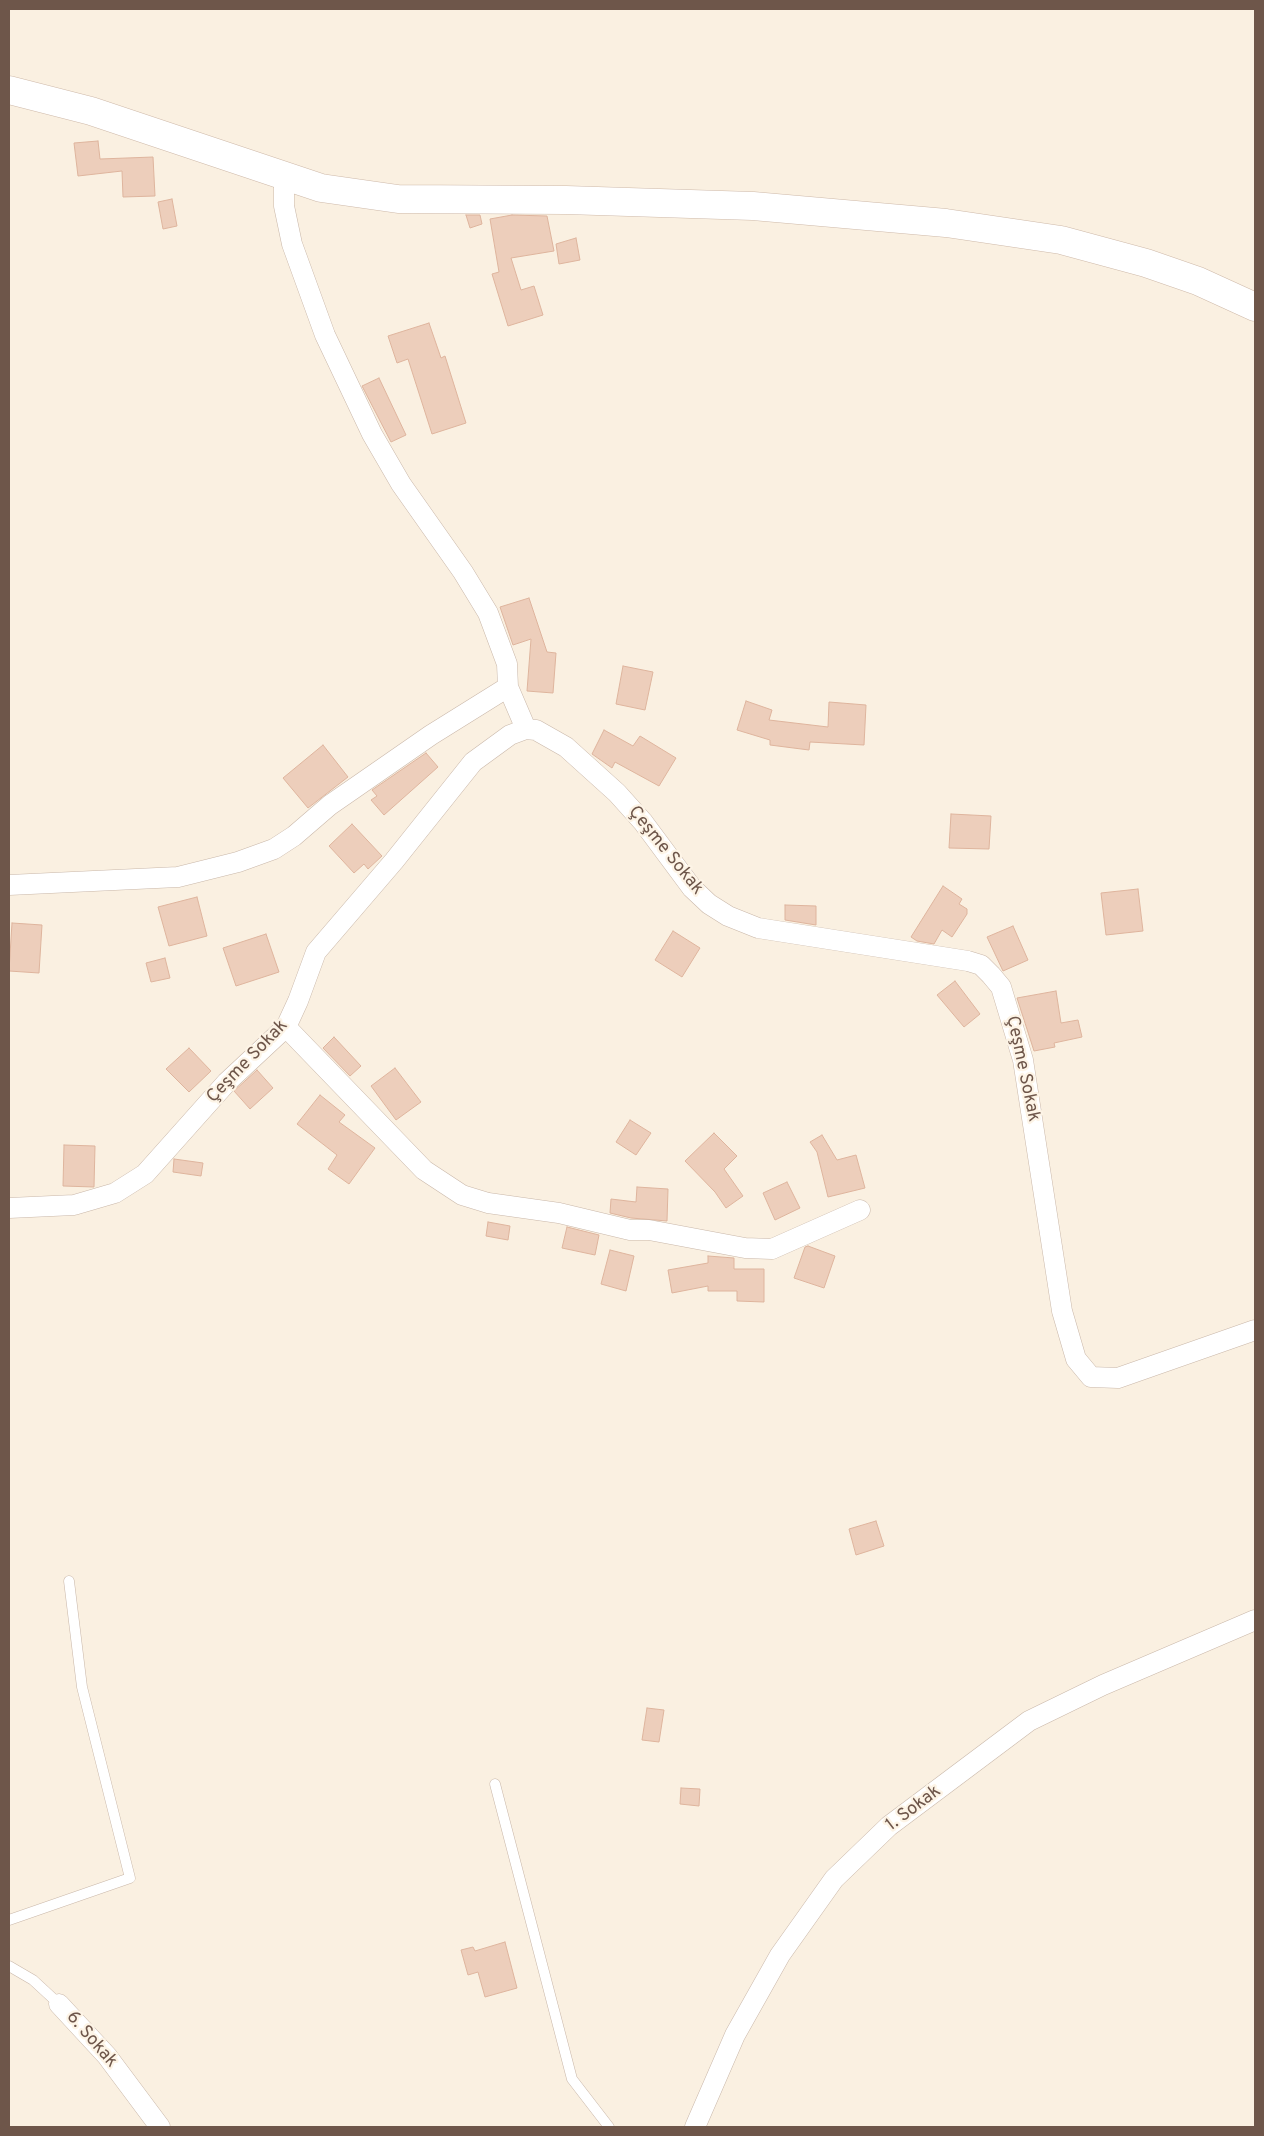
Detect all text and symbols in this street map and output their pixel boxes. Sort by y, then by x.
street label: Çeşme Sokak [623,802,707,900]
street label: Çeşme Sokak [1000,1014,1044,1124]
street label: Çeşme Sokak [203,1016,293,1108]
street label: 1. Sokak [882,1781,946,1837]
street label: 6. Sokak [61,2007,121,2073]

